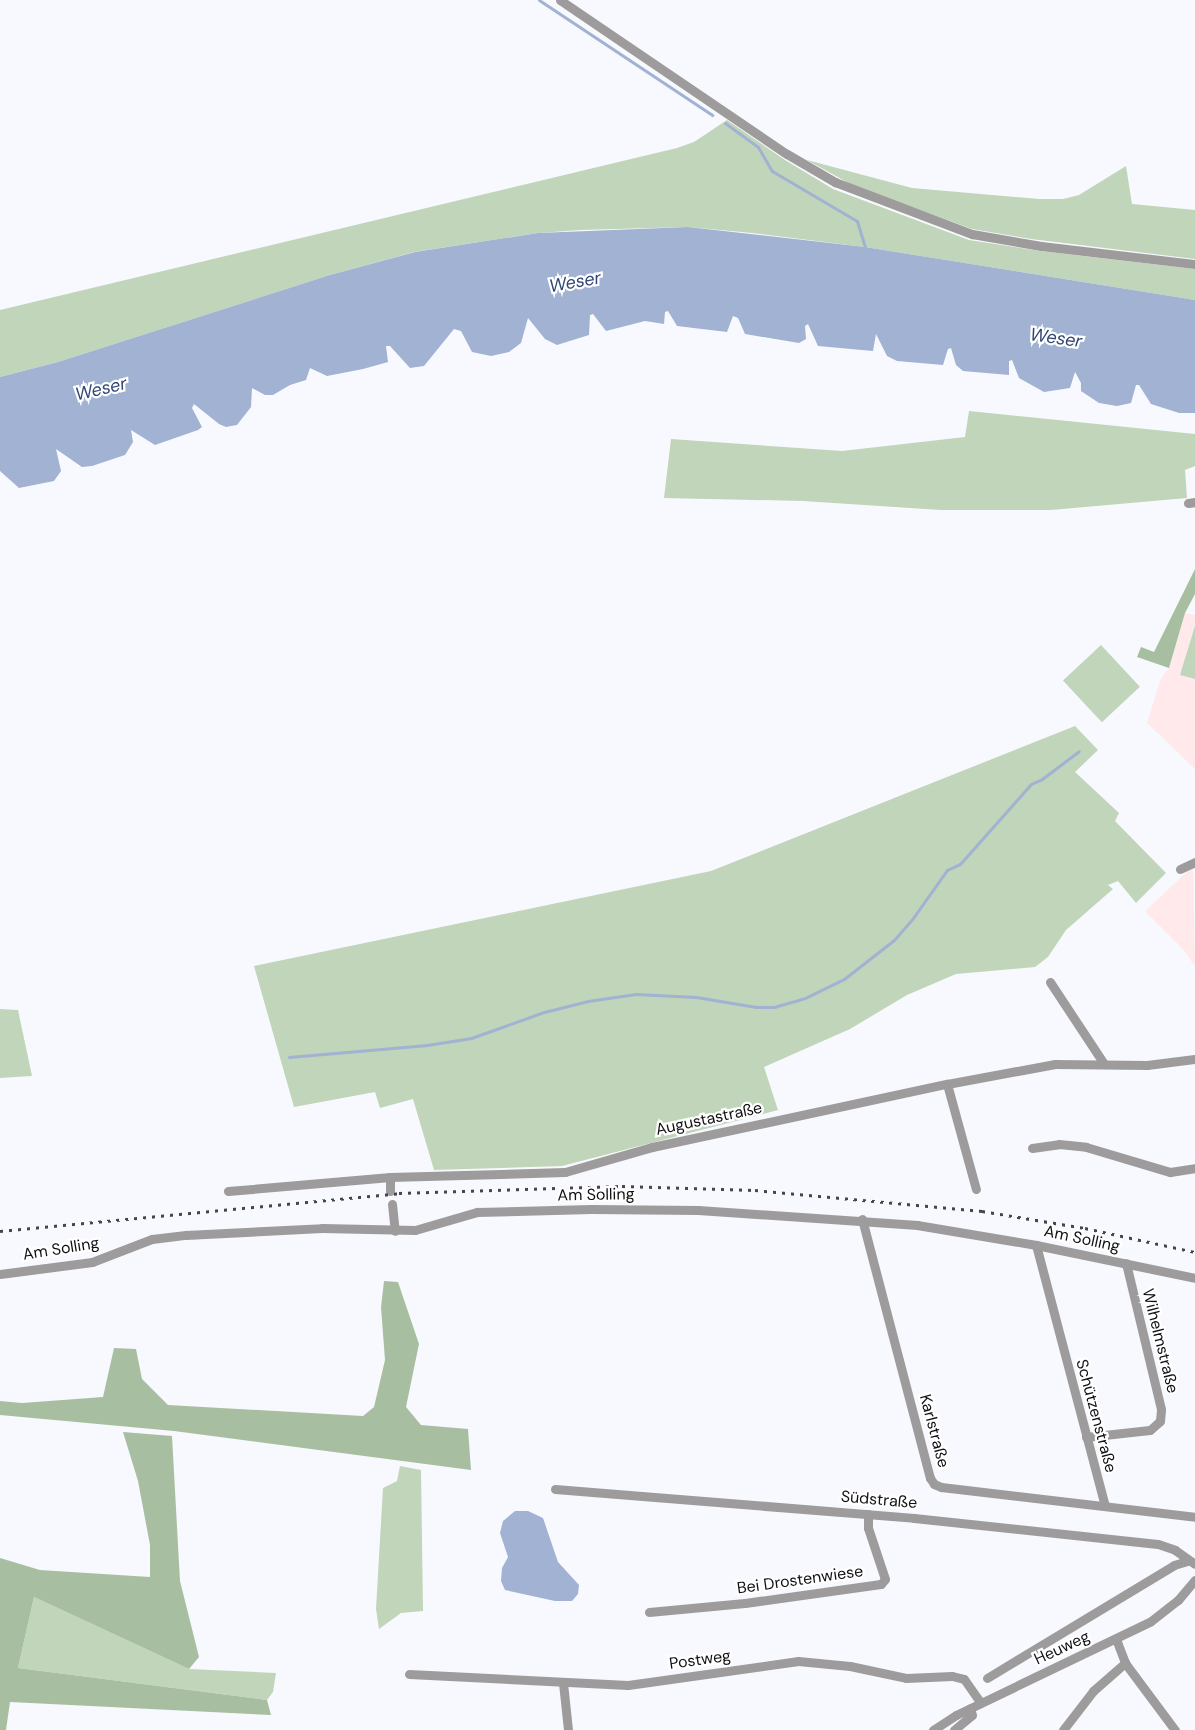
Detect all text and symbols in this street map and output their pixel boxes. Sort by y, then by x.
water label: Weser [547,267,603,297]
water label: Weser [1029,324,1083,352]
water label: Weser [73,373,129,405]
street label: Augustastraße [654,1098,764,1140]
street label: Am Solling [557,1185,635,1205]
street label: Am Solling [1042,1222,1122,1256]
street label: Am Solling [21,1233,101,1265]
street label: Wilhelmstraße [1138,1287,1182,1395]
street label: Schützenstraße [1072,1357,1120,1475]
street label: Karlstraße [915,1392,953,1470]
street label: Südstraße [840,1487,918,1513]
street label: Bei Drostenwiese [736,1562,864,1598]
street label: Heuweg [1031,1627,1093,1669]
street label: Postweg [668,1646,732,1674]

